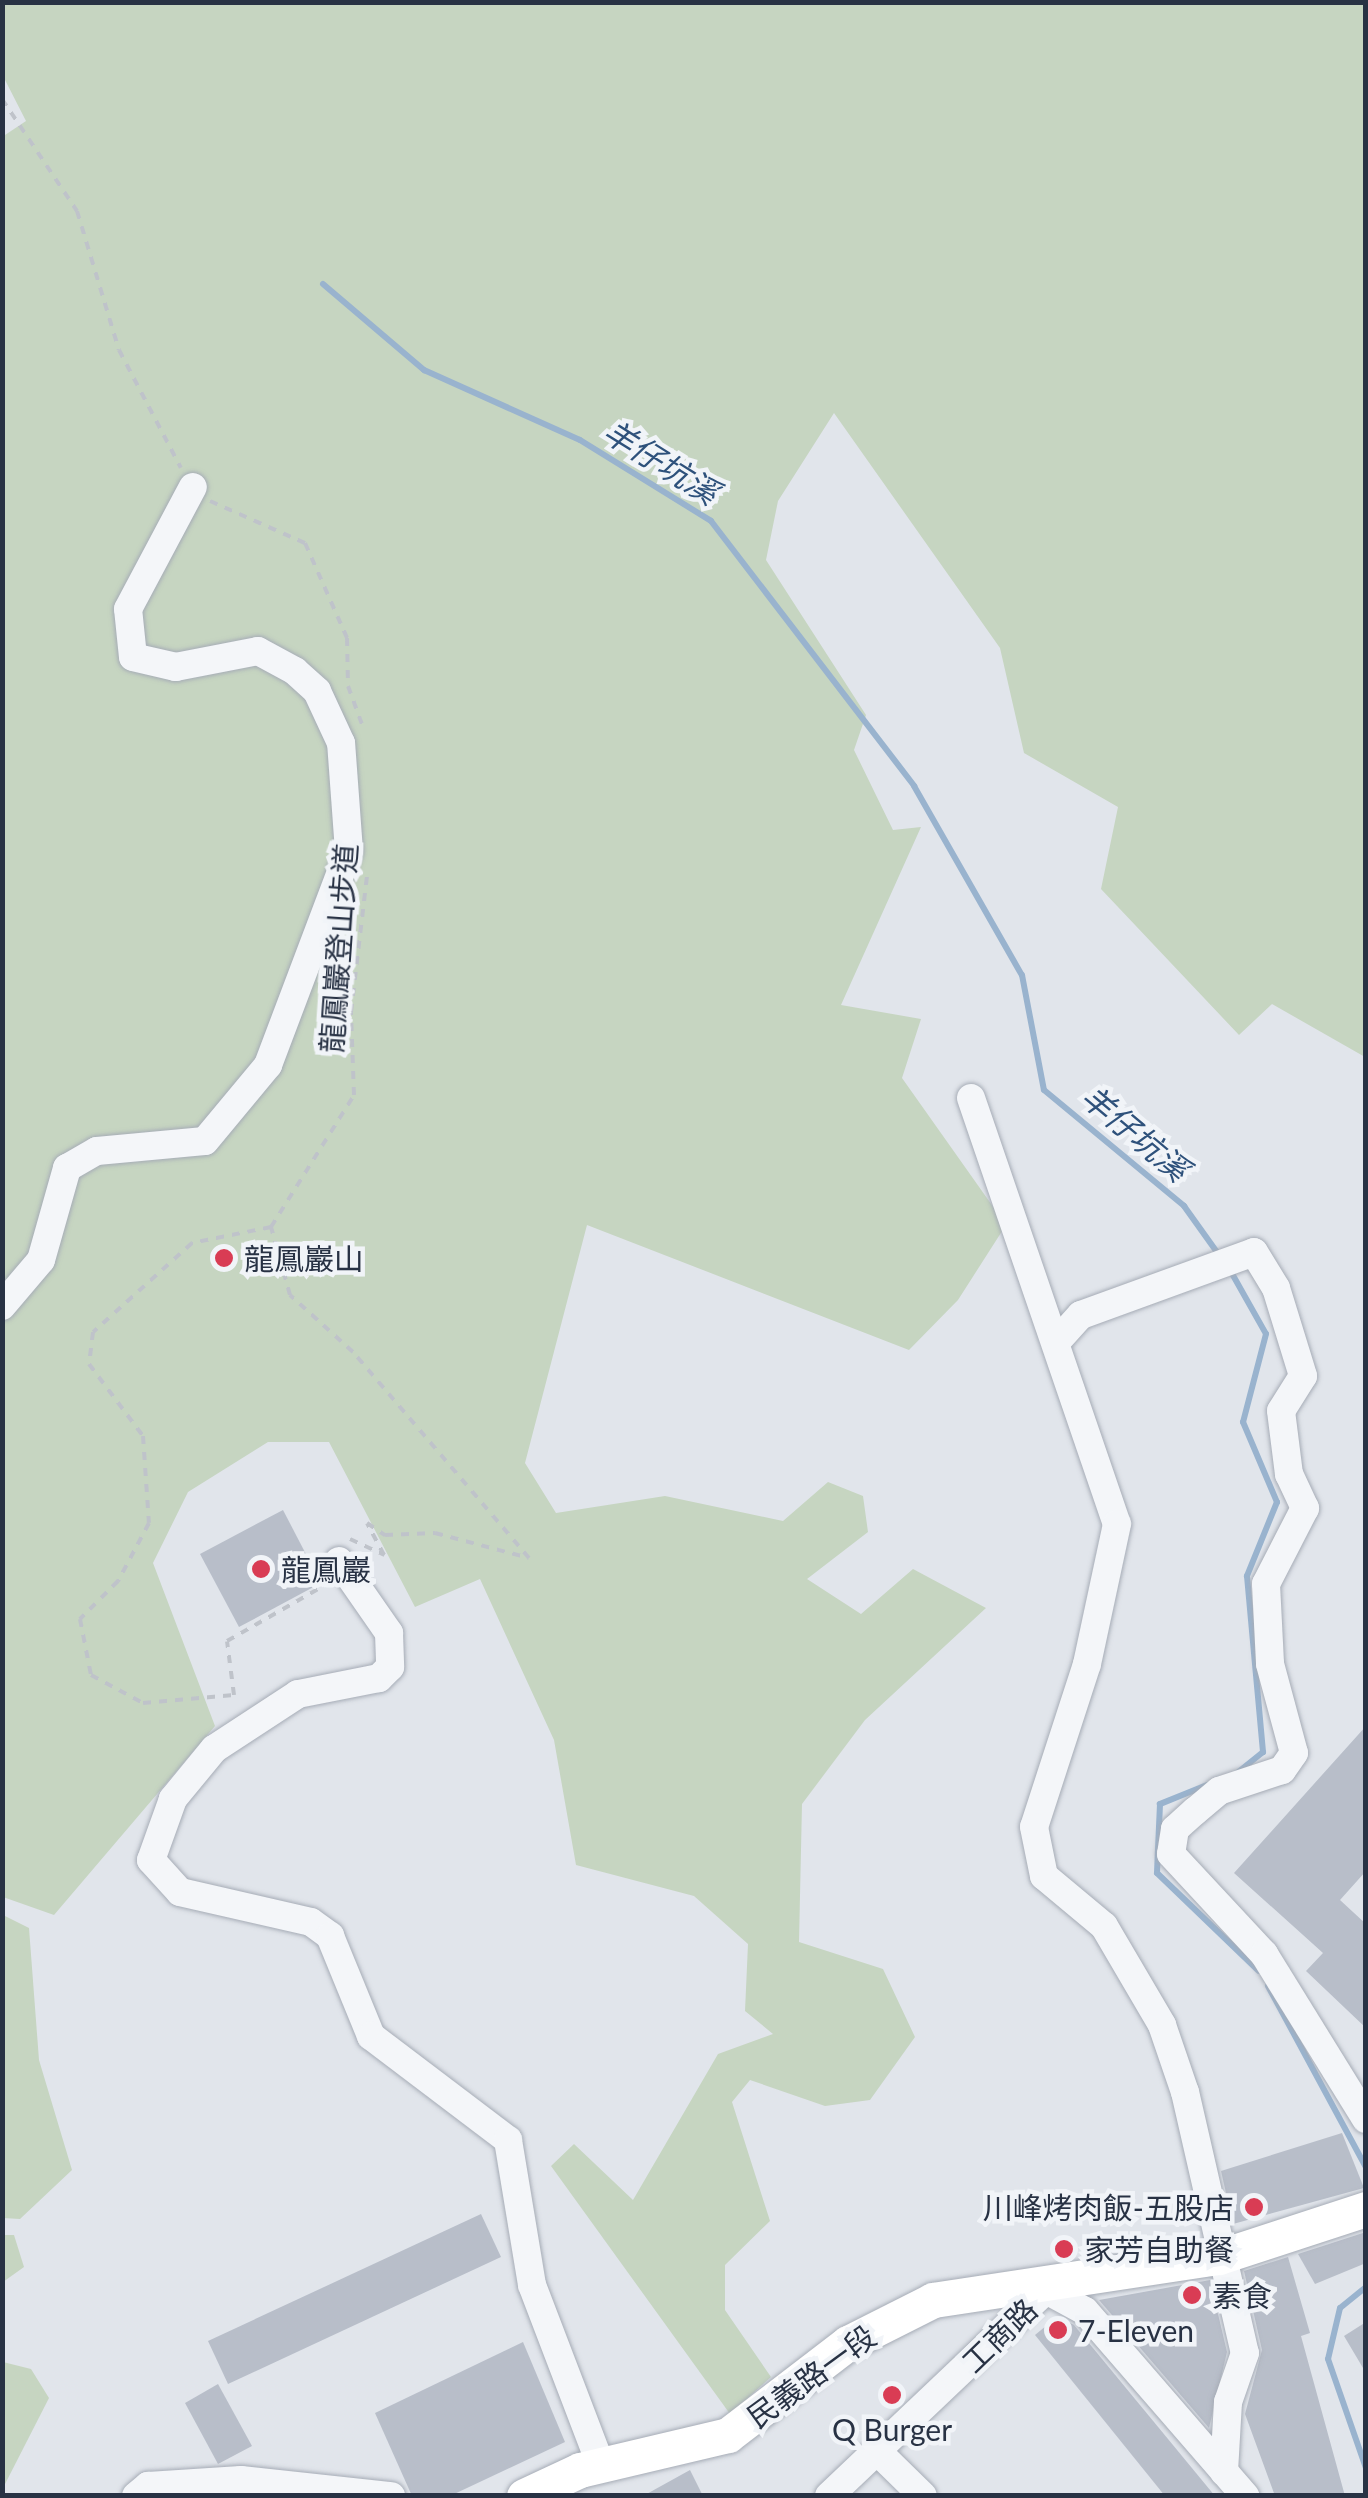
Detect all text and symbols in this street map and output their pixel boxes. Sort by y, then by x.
water label: 羊仔坑溪 [597,412,725,512]
street label: 龍鳳巖登山步道 [313,842,363,1054]
water label: 羊仔坑溪 [1074,1077,1196,1189]
place label: 龍鳳巖山 [244,1240,364,1276]
marker: 龍鳳巖山 [213,1247,235,1269]
place label: 龍鳳巖 [281,1551,371,1587]
marker: 龍鳳巖 [250,1558,272,1580]
place label: 川峰烤肉飯-五股店 [983,2189,1234,2225]
marker: 川峰烤肉飯-五股店 [1243,2196,1265,2218]
place label: 家芳自助餐 [1084,2231,1234,2267]
marker: 家芳自助餐 [1053,2238,1075,2260]
place label: 素食 [1212,2277,1272,2313]
marker: 素食 [1181,2284,1203,2306]
street label: 工商路 [954,2291,1044,2379]
place label: 7-Eleven [1078,2312,1194,2348]
street label: 民義路一段 [740,2317,882,2435]
marker: 7-Eleven [1047,2319,1069,2341]
marker: Q Burger [881,2384,903,2406]
place label: Q Burger [832,2411,952,2447]

